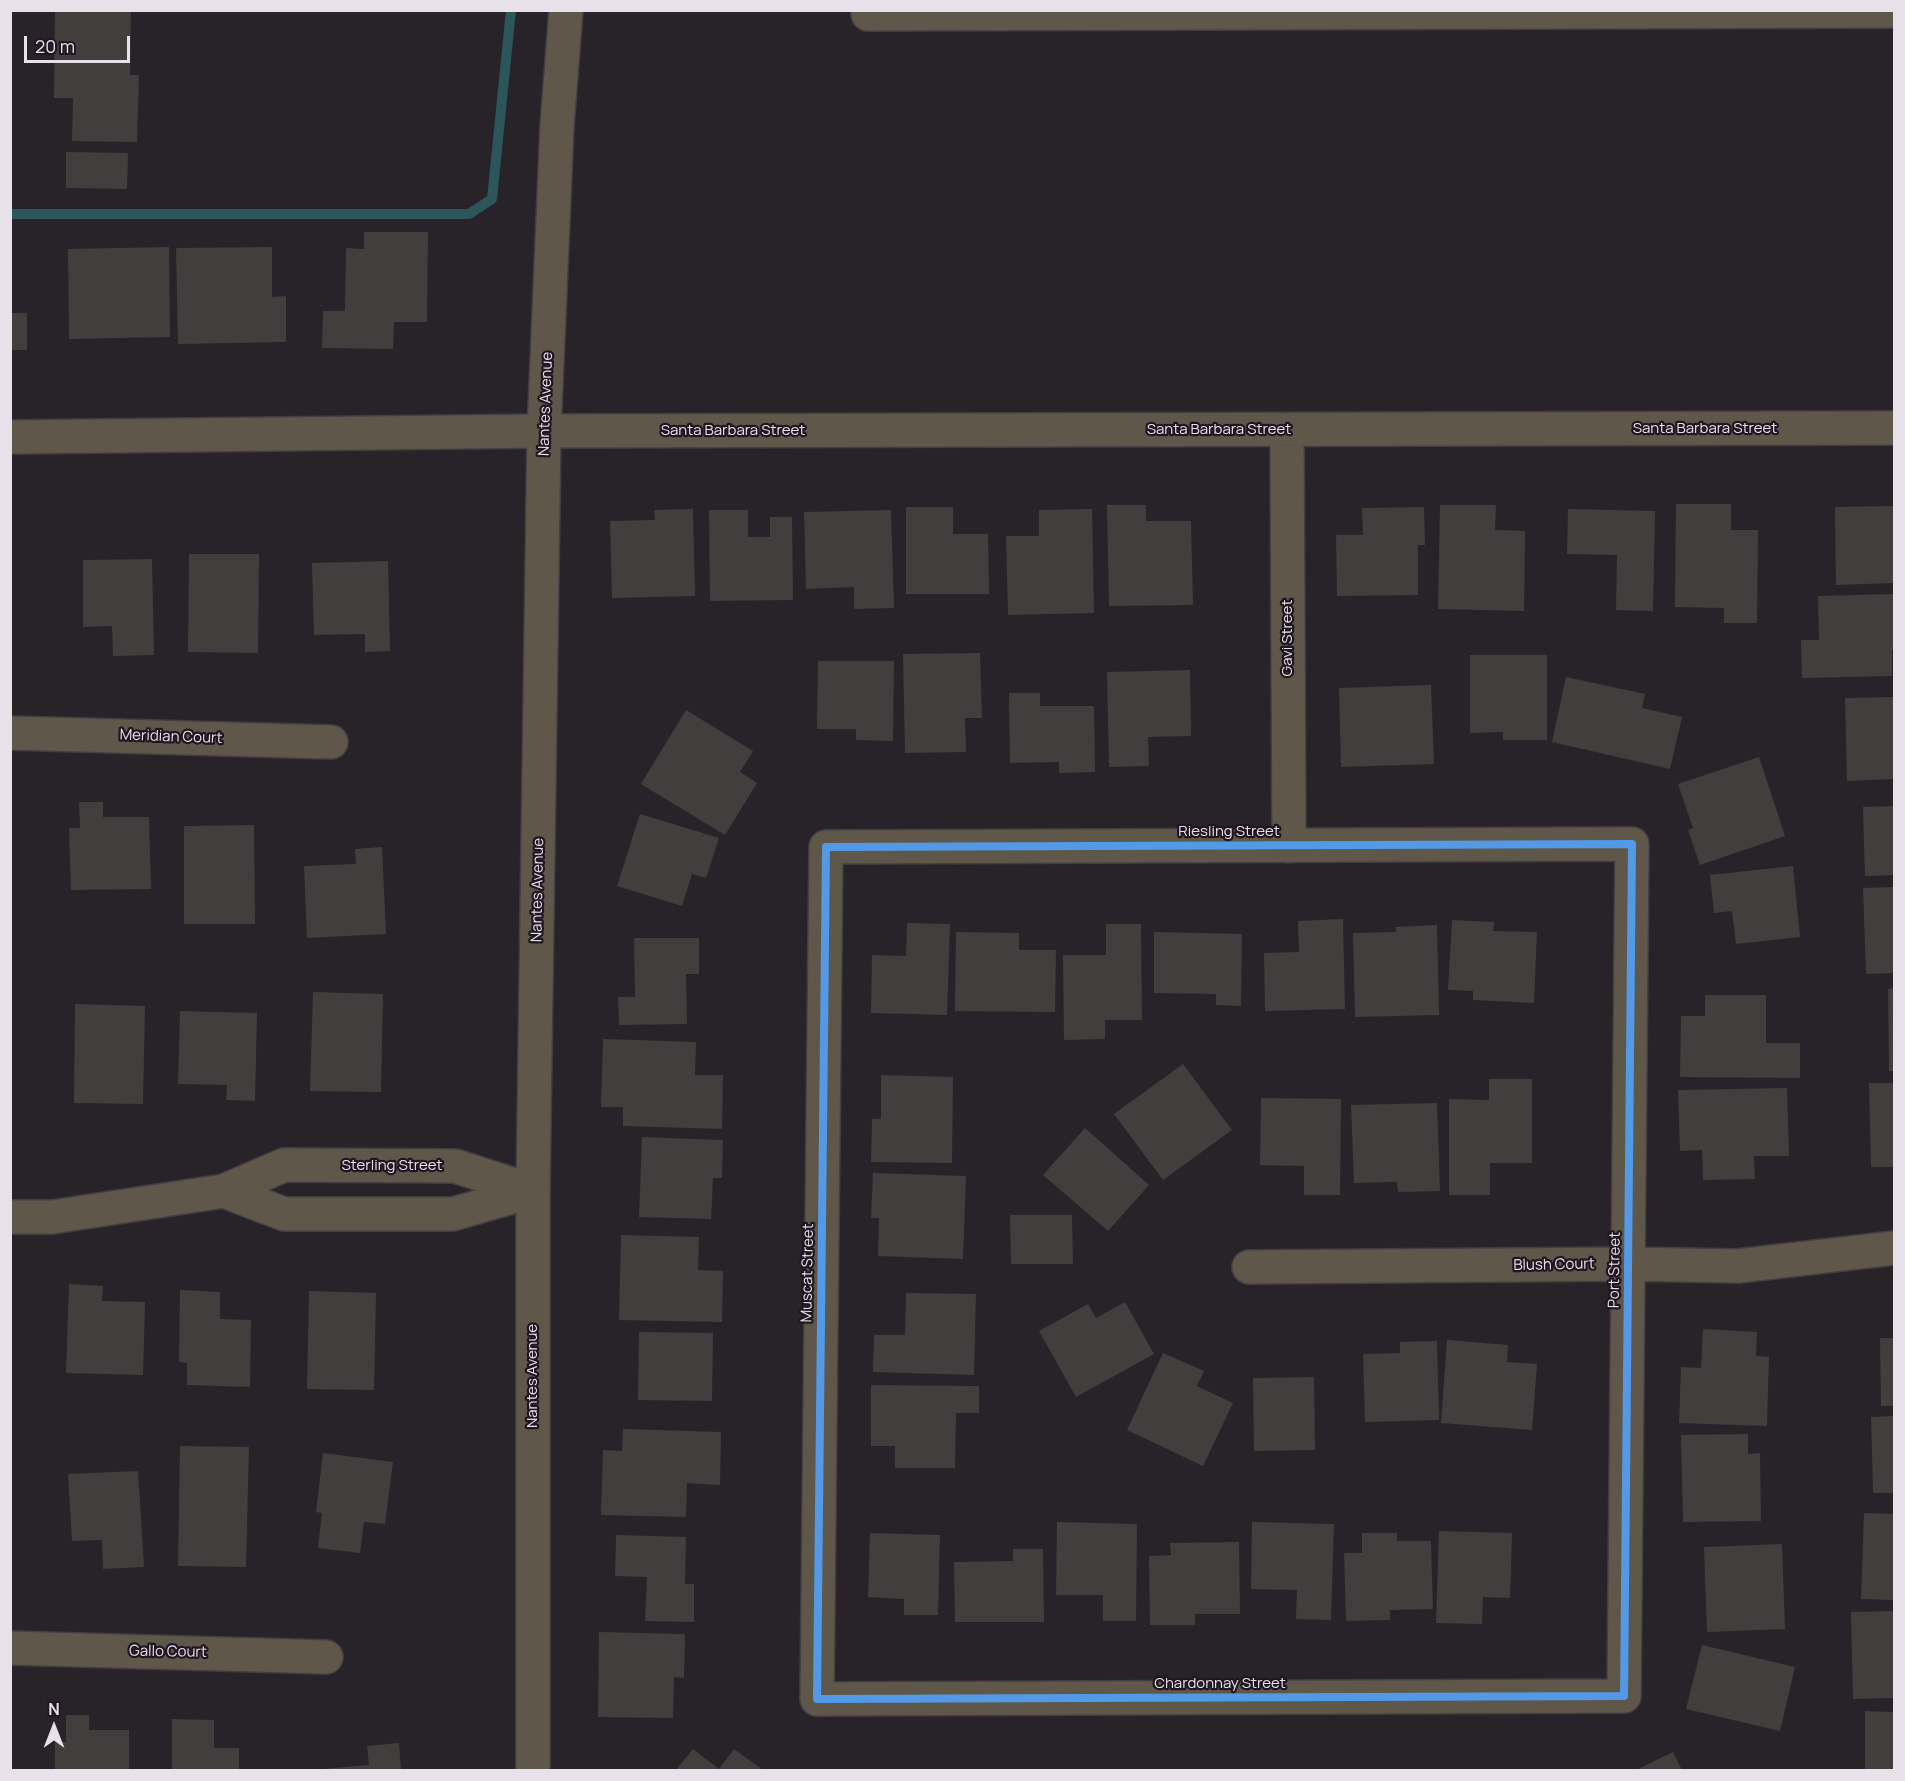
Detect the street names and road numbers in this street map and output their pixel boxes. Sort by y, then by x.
street label: Nantes Avenue [535,352,557,456]
street label: Santa Barbara Street [1633,420,1777,438]
street label: Santa Barbara Street [1147,421,1291,439]
street label: Santa Barbara Street [661,422,805,440]
street label: Gavi Street [1279,600,1297,676]
street label: Meridian Court [119,726,223,748]
street label: Riesling Street [1178,823,1280,841]
street label: Nantes Avenue [528,838,548,942]
street label: Sterling Street [342,1157,442,1175]
street label: Muscat Street [798,1223,818,1323]
street label: Port Street [1605,1232,1625,1308]
street label: Blush Court [1513,1255,1595,1275]
street label: Nantes Avenue [524,1324,542,1428]
street label: Gallo Court [129,1642,207,1662]
street label: Chardonnay Street [1154,1675,1286,1693]

